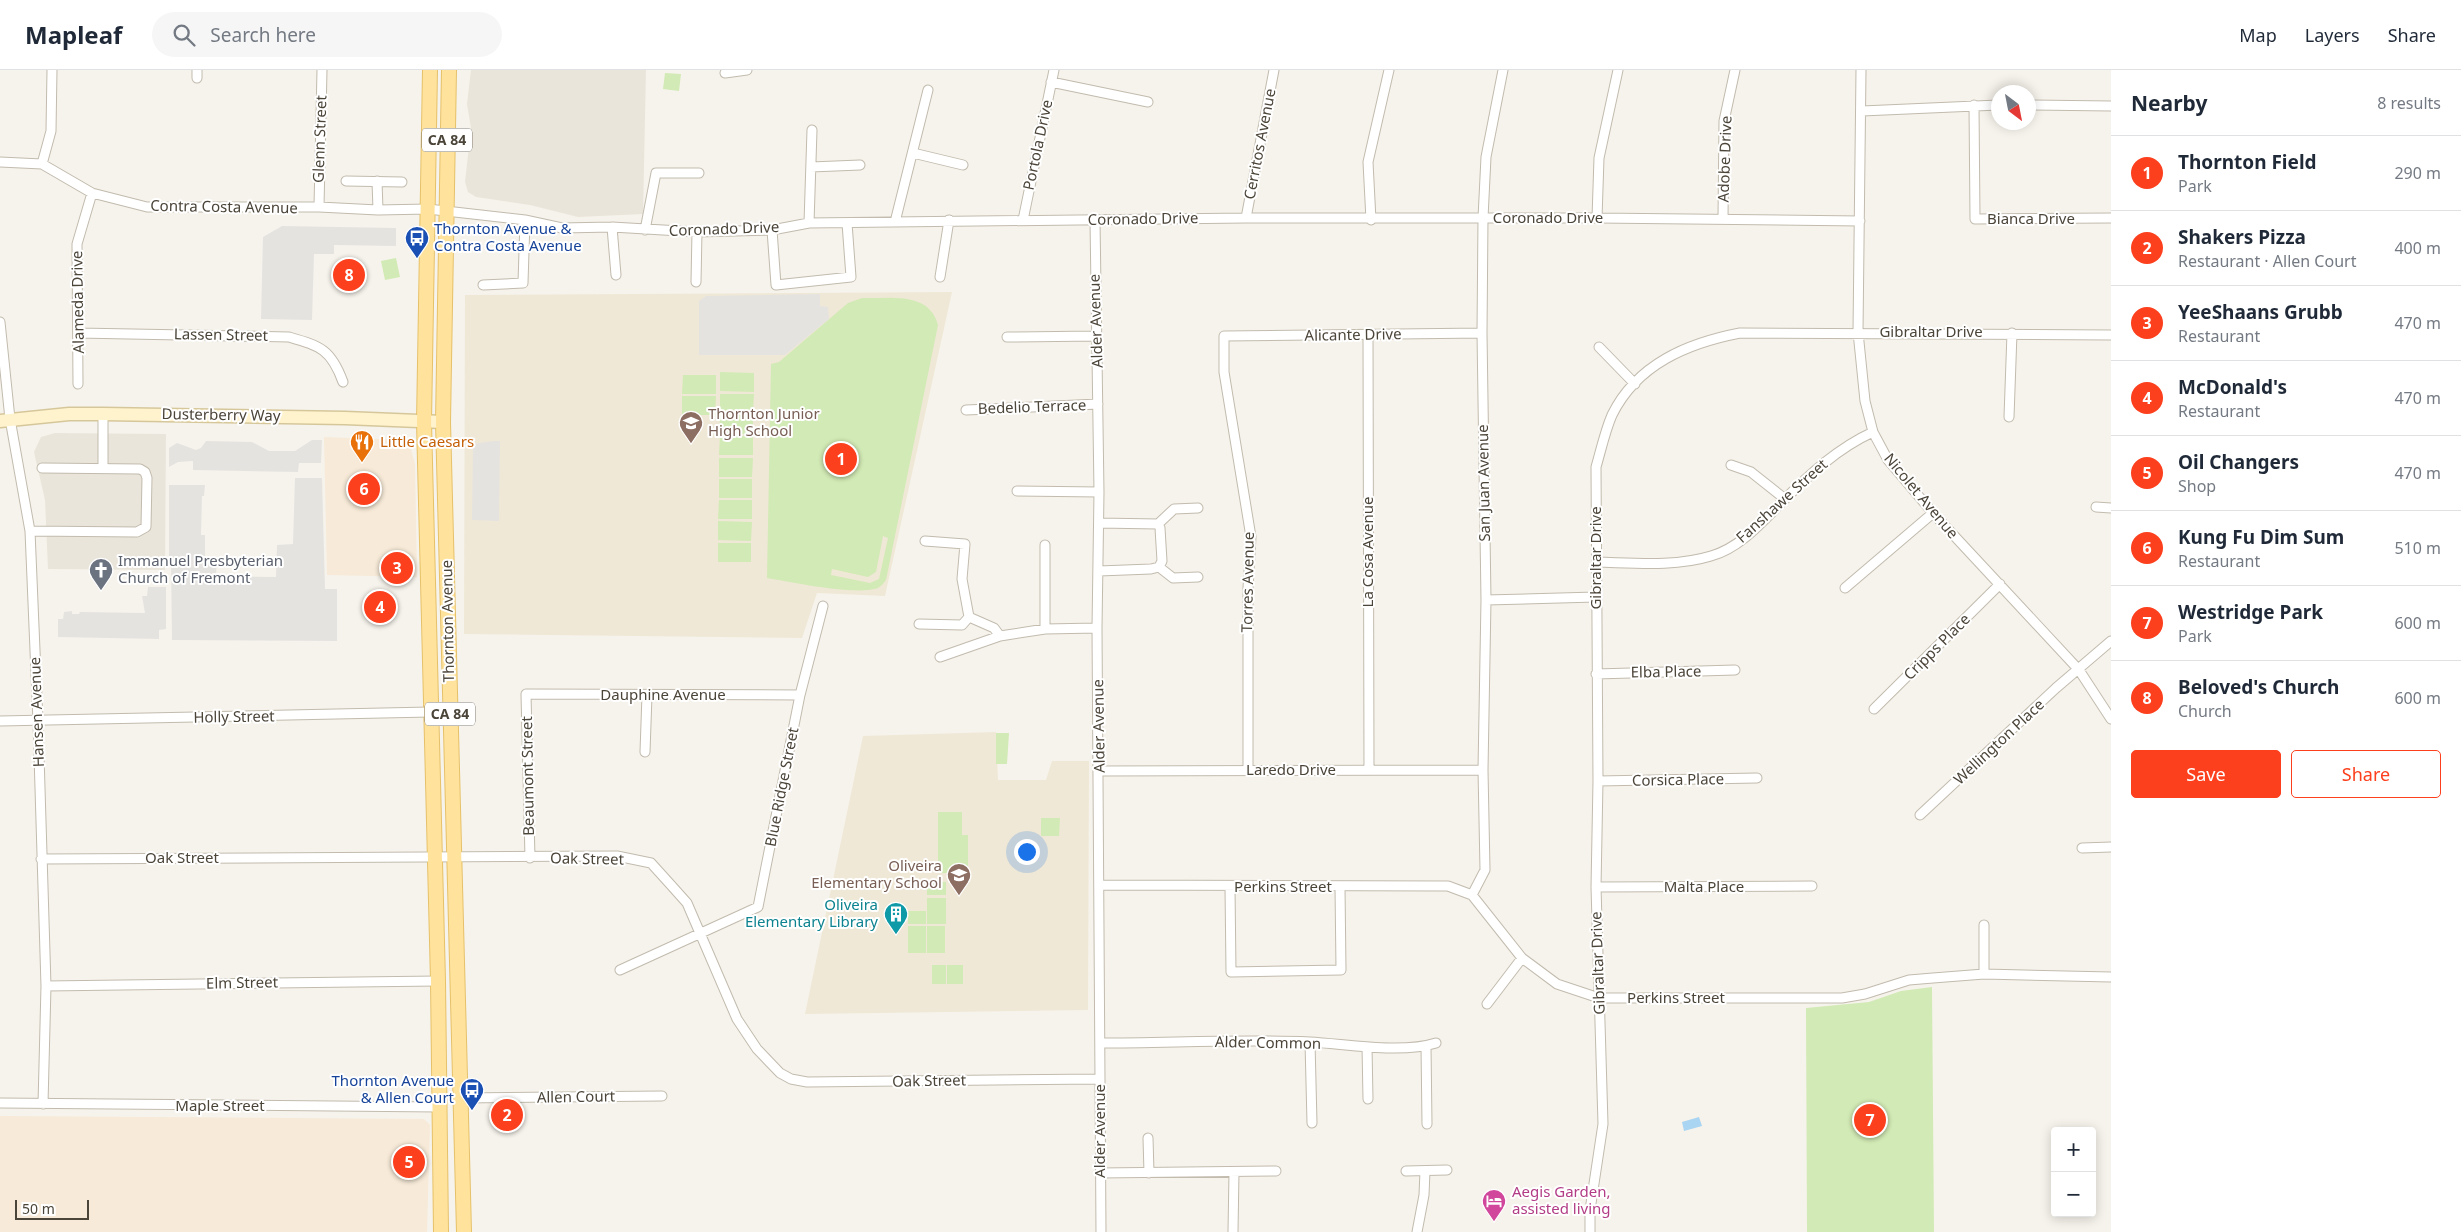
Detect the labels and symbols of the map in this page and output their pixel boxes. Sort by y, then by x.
north arrow [1991,85,2036,130]
street label: Cerritos Avenue [1238,87,1280,201]
street label: Glenn Street [307,94,331,183]
street label: Portola Drive [1018,98,1056,192]
street label: Adobe Drive [1712,115,1736,203]
road number: CA 84 [422,128,472,152]
street label: Contra Costa Avenue [150,195,298,217]
street label: Coronado Drive [1088,207,1198,229]
street label: Coronado Drive [1493,207,1603,227]
street label: Bianca Drive [1987,208,2075,228]
street label: Coronado Drive [668,216,780,240]
place label: Thornton Avenue & Contra Costa Avenue [434,218,582,255]
bus stop icon: Thornton Avenue & Contra Costa Avenue [404,225,430,259]
street label: Alameda Drive [66,250,88,354]
pin: 8 [333,256,365,294]
street label: Alder Avenue [1083,274,1107,368]
street label: Gibraltar Drive [1879,321,1983,341]
street label: Lassen Street [174,323,269,345]
street label: Alicante Drive [1304,323,1402,345]
street label: Bedelio Terrace [977,394,1087,418]
street label: Dusterberry Way [161,403,281,425]
place label: Thornton Junior High School [708,403,820,440]
school or university icon: Thornton Junior High School [678,410,704,444]
street label: San Juan Avenue [1472,424,1494,542]
restaurant icon: Little Caesars [349,429,375,463]
place label: Little Caesars [380,431,474,451]
pin: 1 [825,440,857,478]
street label: Nicolet Avenue [1880,448,1963,542]
street label: Fanshawe Street [1731,454,1832,547]
pin: 6 [348,470,380,508]
street label: La Cosa Avenue [1357,497,1377,607]
street label: Gibraltar Drive [1585,506,1605,610]
street label: Torres Avenue [1236,531,1258,632]
pin: 3 [381,549,413,587]
place label: Immanuel Presbyterian Church of Fremont [118,550,283,587]
church icon: Immanuel Presbyterian Church of Fremont [88,557,114,591]
street label: Thornton Avenue [436,560,458,682]
pin: 4 [364,588,396,626]
street label: Cripps Place [1899,609,1974,684]
street label: Hansen Avenue [24,657,48,767]
street label: Elba Place [1630,660,1702,682]
street label: Alder Avenue [1087,679,1109,773]
street label: Dauphine Avenue [600,684,726,704]
street label: Wellington Place [1949,694,2048,788]
road number: CA 84 [425,703,475,726]
street label: Holly Street [193,705,275,727]
street label: Beaumont Street [516,716,538,836]
street label: Blue Ridge Street [760,725,803,848]
street label: Laredo Drive [1246,759,1336,779]
street label: Corsica Place [1632,768,1724,790]
your location [1014,839,1040,865]
street label: Oak Street [145,847,220,867]
street label: Oak Street [550,847,625,869]
place label: Oliveira Elementary School [811,855,942,892]
school or university icon: Oliveira Elementary School [946,862,972,896]
street label: Perkins Street [1234,876,1333,896]
street label: Malta Place [1664,876,1744,896]
place label: Oliveira Elementary Library [745,894,878,931]
building icon: Oliveira Elementary Library [883,901,909,935]
street label: Gibraltar Drive [1585,911,1609,1015]
street label: Elm Street [206,971,279,993]
street label: Perkins Street [1627,987,1726,1007]
street label: Alder Common [1215,1031,1321,1053]
street label: Oak Street [892,1069,967,1091]
place label: Thornton Avenue & Allen Court [332,1070,455,1107]
bus stop icon: Thornton Avenue & Allen Court [459,1077,485,1111]
street label: Alder Avenue [1089,1084,1109,1178]
street label: Allen Court [537,1085,616,1107]
street label: Maple Street [175,1095,265,1115]
pin: 2 [491,1096,523,1134]
pin: 7 [1854,1101,1886,1139]
pin: 5 [393,1143,425,1181]
place label: Aegis Garden, assisted living [1512,1181,1611,1218]
hotel icon: Aegis Garden, assisted living [1481,1188,1507,1222]
scale bar [15,1197,89,1220]

